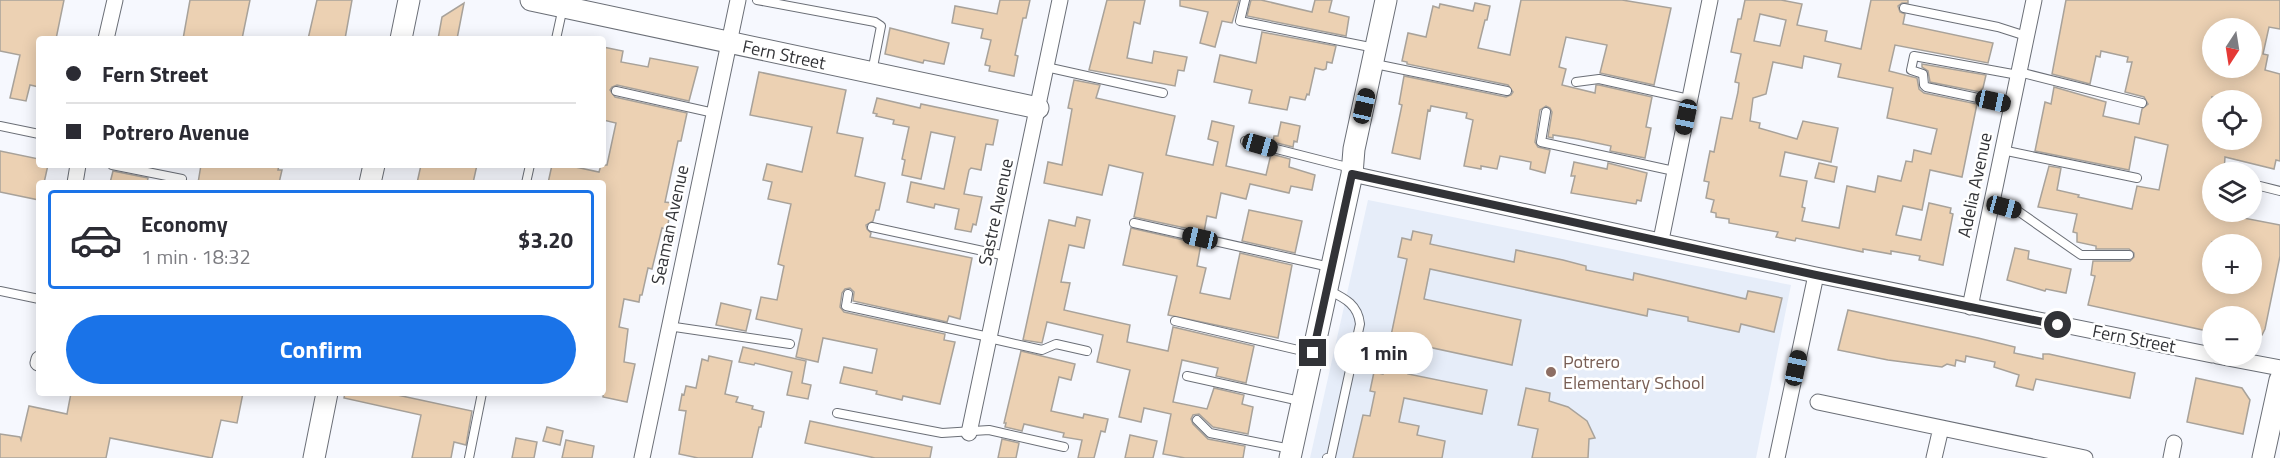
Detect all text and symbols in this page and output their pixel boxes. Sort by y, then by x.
north arrow [2202,18,2262,78]
map controls [2202,18,2262,366]
street label: Fern Street [740,33,829,77]
text: Fern Street [102,57,208,91]
car [1351,86,1377,126]
car [1974,88,2012,114]
button: locate [2202,90,2262,150]
car [1673,98,1699,136]
text: Potrero Avenue [102,115,249,149]
street label: Adelia Avenue [1950,130,1999,240]
car [1240,131,1280,159]
street label: Sastre Avenue [971,156,1020,268]
street label: Seaman Avenue [644,162,695,287]
button: layers [2202,162,2262,222]
car [1984,194,2024,220]
text: Economy [141,207,228,241]
icon: car [69,213,123,267]
text: $3.20 [518,223,573,257]
car [1180,225,1220,251]
button: + [2202,234,2262,294]
text: 1 min · 18:32 [141,241,251,272]
button: − [2202,306,2262,366]
route start [2044,311,2071,338]
button: Confirm [66,315,576,384]
street label: Fern Street [2090,317,2179,360]
callout: 1 min [1334,332,1433,374]
text: 1 min [1359,337,1408,368]
route end [1299,339,1326,366]
place label: Potrero Elementary School [1563,348,1705,396]
car [1783,349,1809,387]
marker: Potrero Elementary School [1544,365,1558,379]

